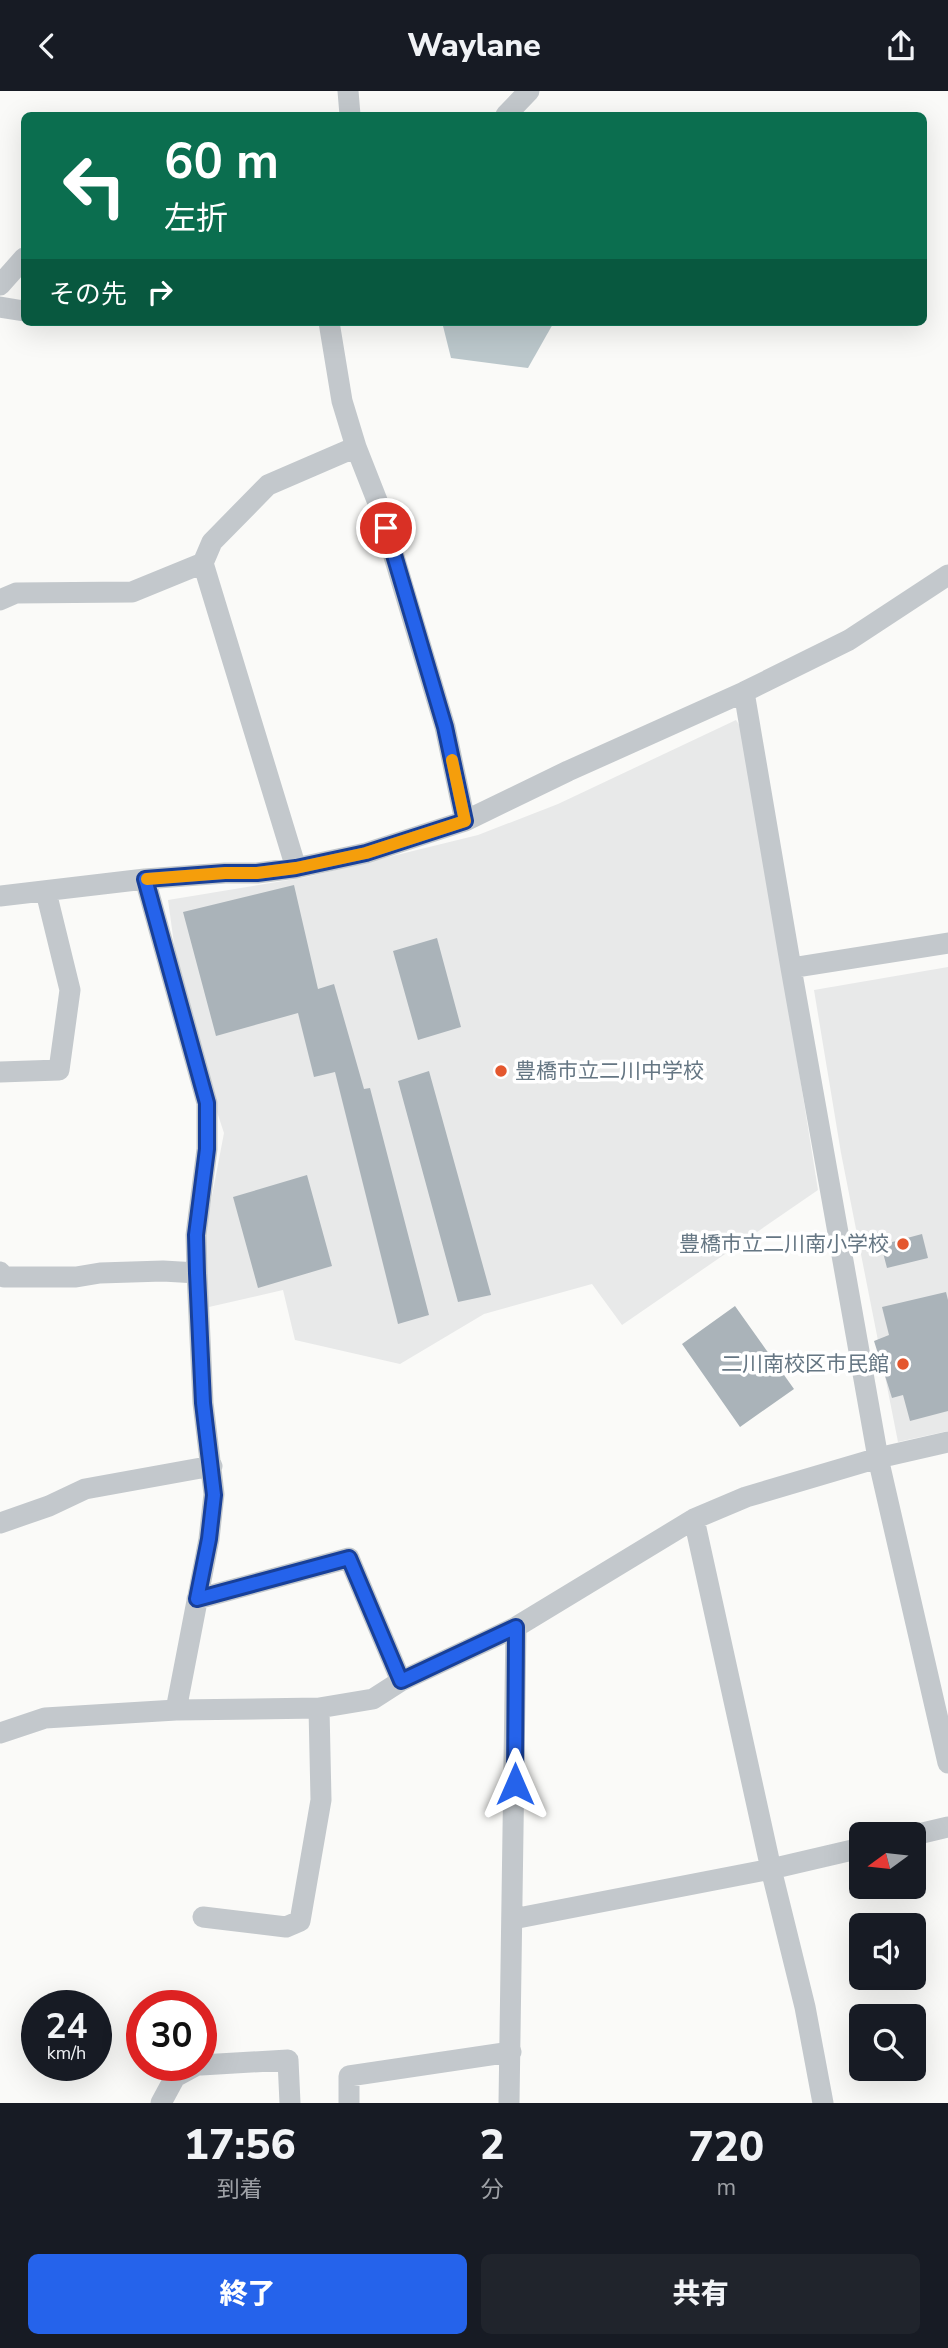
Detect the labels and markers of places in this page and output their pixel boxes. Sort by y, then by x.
pin [356,498,416,558]
place label: 豊橋市立二川中学校 [515,1057,704,1085]
marker: 豊橋市立二川中学校 [493,1063,509,1079]
place label: 豊橋市立二川南小学校 [679,1230,889,1258]
marker: 豊橋市立二川南小学校 [895,1236,911,1252]
place label: 二川南校区市民館 [721,1350,889,1378]
marker: 二川南校区市民館 [895,1356,911,1372]

